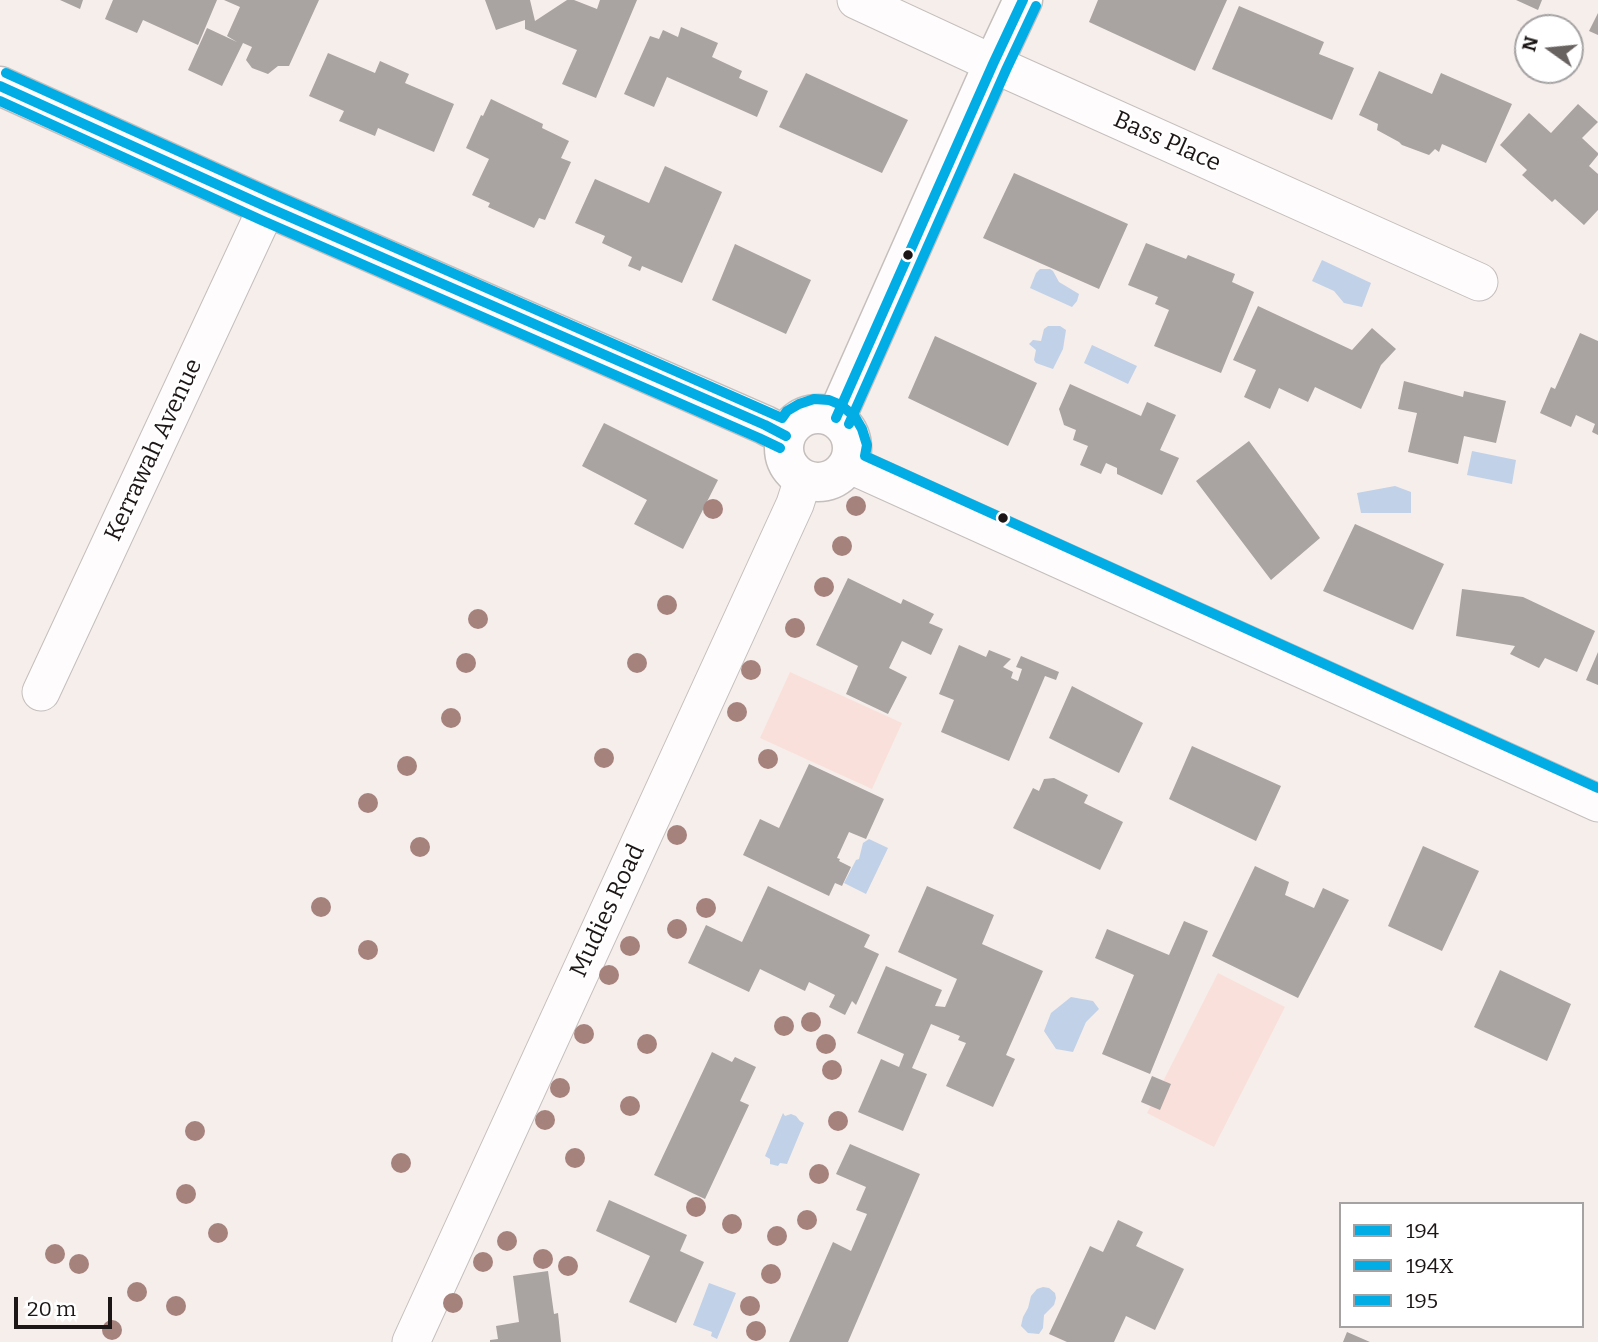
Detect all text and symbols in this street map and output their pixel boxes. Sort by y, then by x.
north arrow [1514,14,1584,84]
text: N [1517,34,1543,54]
street label: Bass Place [1109,106,1225,178]
unlabelled marker [901,248,915,262]
street label: Kerrawah Avenue [99,354,209,546]
unlabelled marker [996,511,1010,525]
street label: Mudies Road [565,840,651,982]
legend [1339,1202,1584,1328]
text: 194 [1406,1218,1439,1244]
text: 194X [1406,1253,1454,1279]
scale bar [18,1282,116,1326]
text: 195 [1406,1288,1438,1314]
text: 20 m [27,1296,76,1322]

